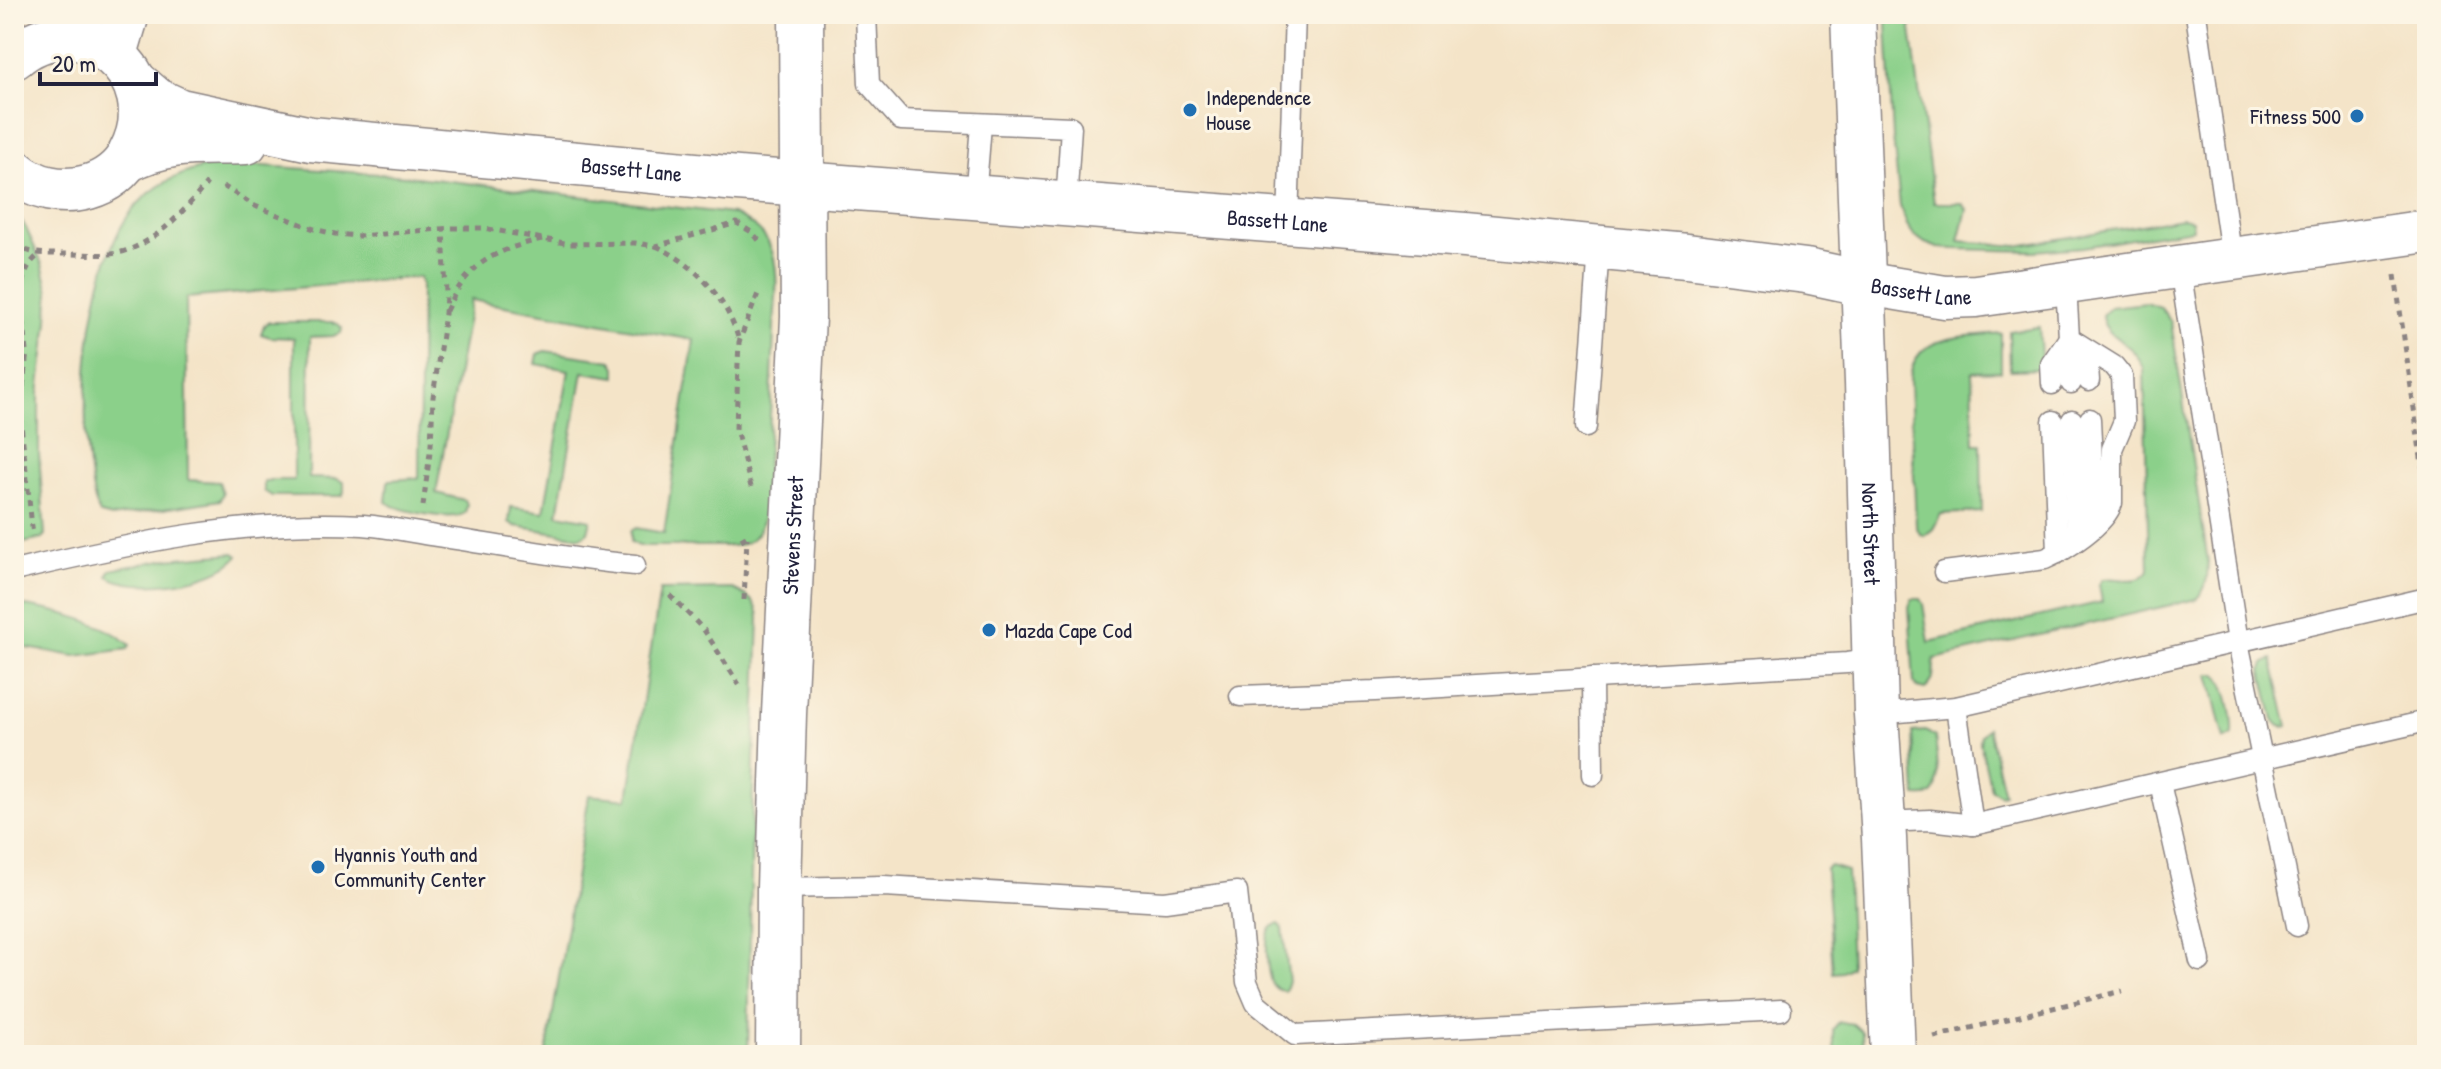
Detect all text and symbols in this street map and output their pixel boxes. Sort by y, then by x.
scale bar [40,36,156,86]
text: 20 m [52,47,96,79]
place label: Independence House [1206,82,1311,137]
marker: Independence House [1181,101,1199,119]
place label: Fitness 500 [2250,101,2341,131]
marker: Fitness 500 [2348,107,2366,125]
street label: Bassett Lane [580,149,684,189]
street label: Bassett Lane [1226,202,1329,239]
street label: Bassett Lane [1869,270,1972,312]
street label: Stevens Street [775,475,810,595]
street label: North Street [1855,482,1888,586]
place label: Mazda Cape Cod [1005,615,1132,645]
marker: Mazda Cape Cod [980,621,998,639]
place label: Hyannis Youth and Community Center [334,839,487,894]
marker: Hyannis Youth and Community Center [309,858,327,876]

